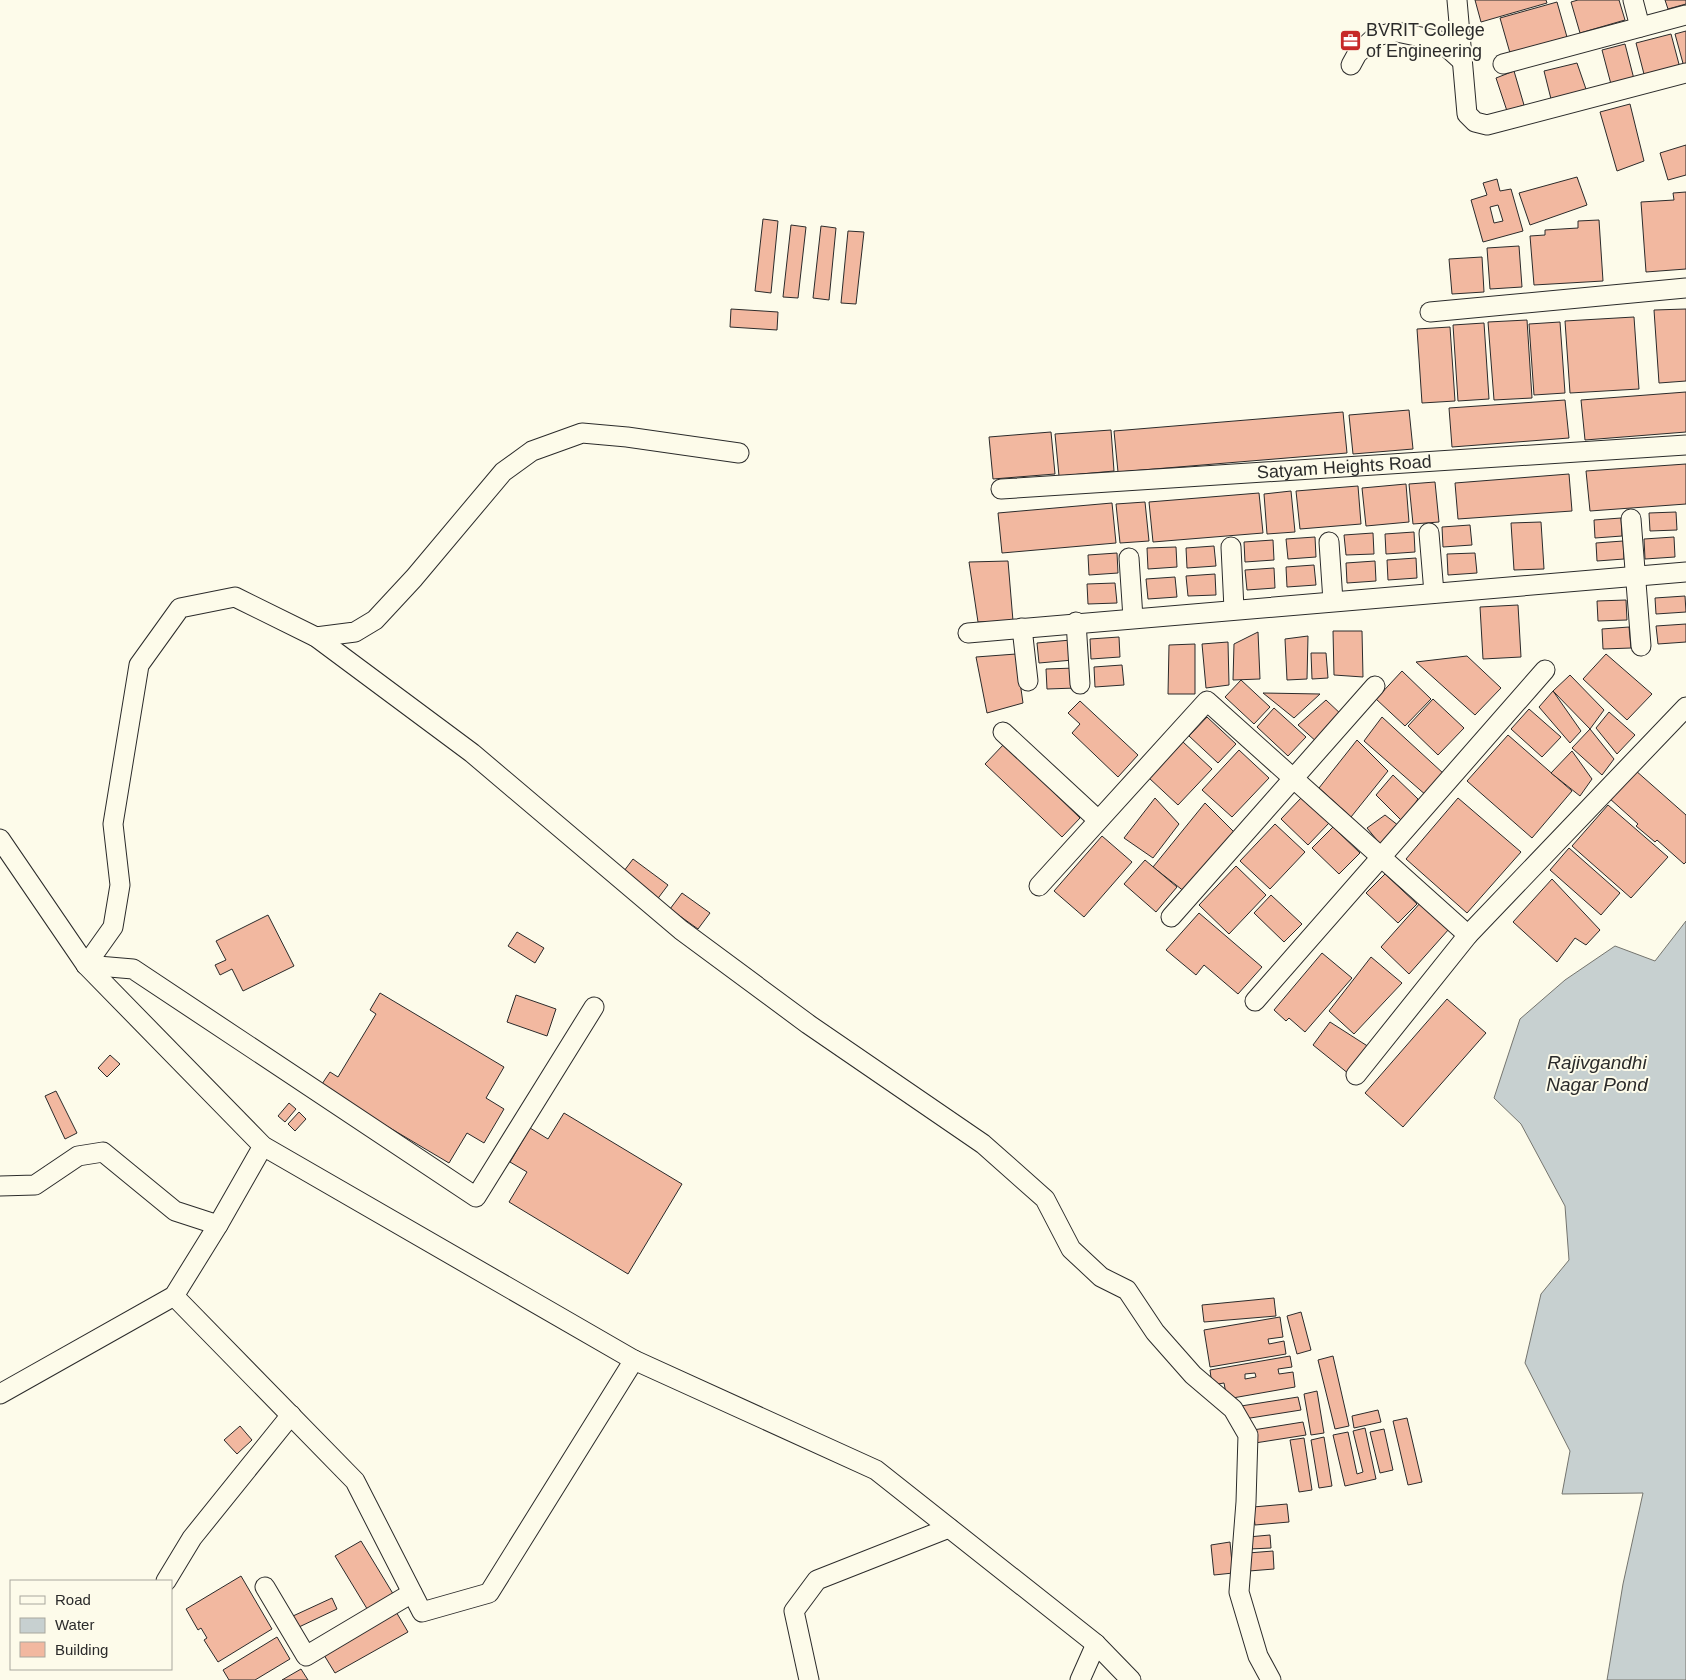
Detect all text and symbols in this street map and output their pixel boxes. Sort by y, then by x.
place label: BVRIT College of Engineering [1366,20,1485,61]
office icon: BVRIT College of Engineering [1338,28,1362,52]
street label: Satyam Heights Road [1256,451,1432,483]
water label: Rajivgandhi Nagar Pond [1546,1052,1649,1095]
legend [10,1580,172,1670]
text: Road [55,1591,91,1608]
text: Water [55,1616,94,1633]
text: Building [55,1641,108,1658]

